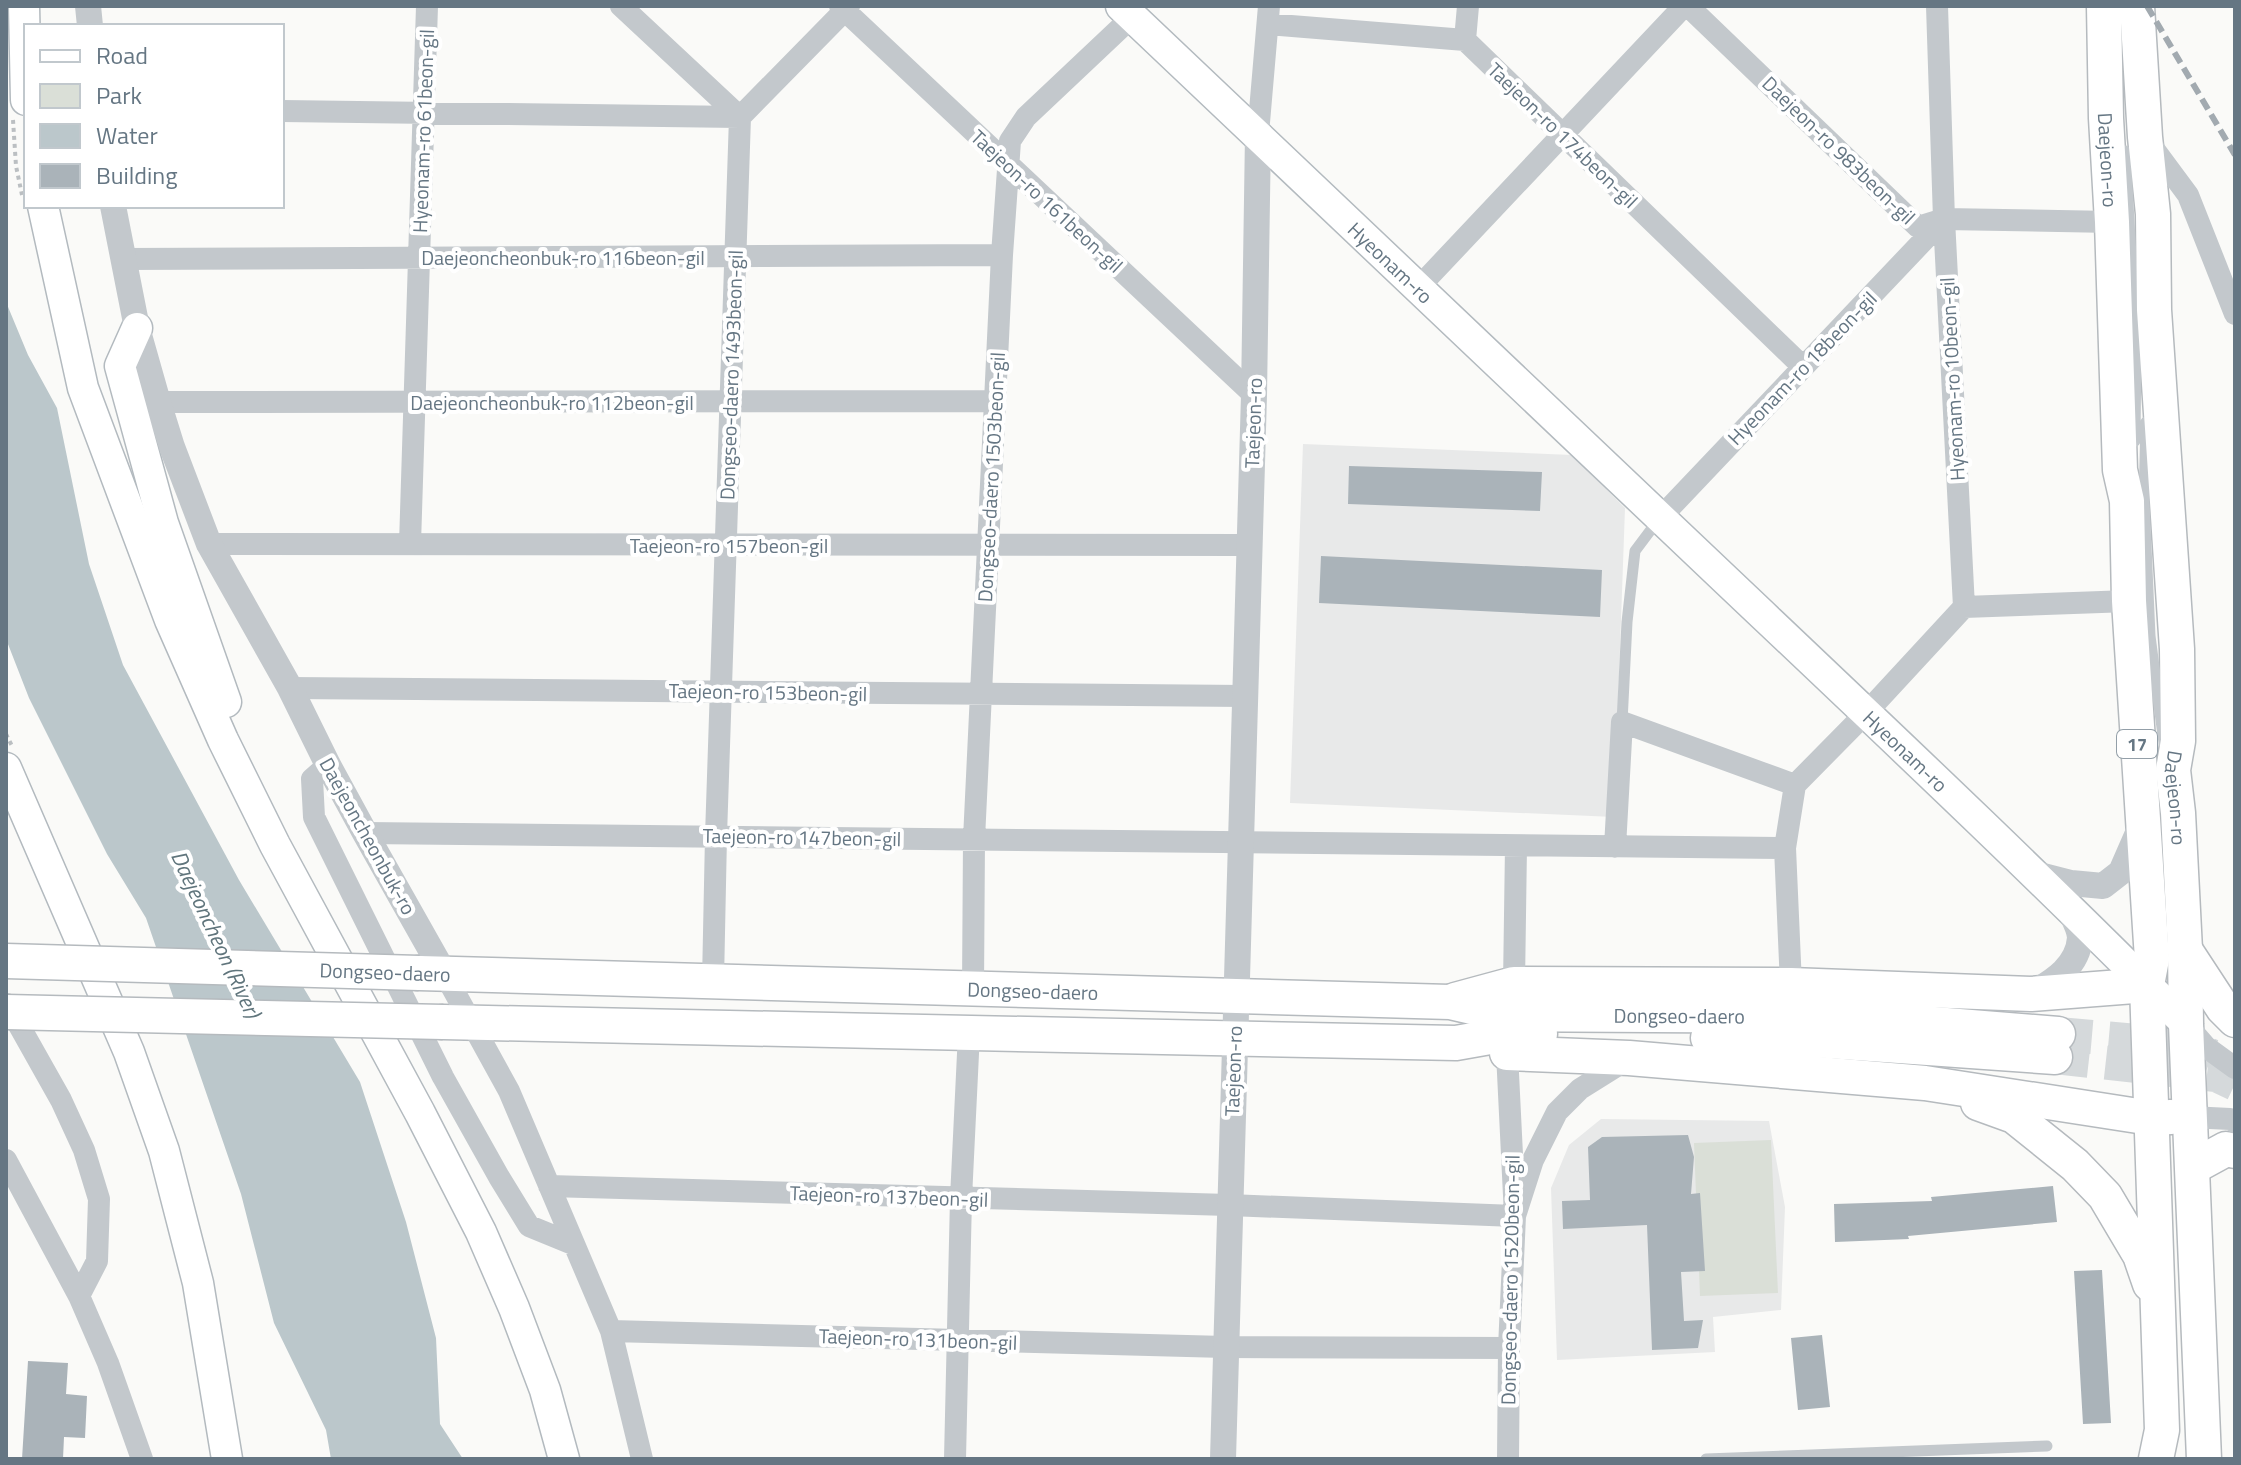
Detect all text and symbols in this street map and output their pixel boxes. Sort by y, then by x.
legend [24,24,284,208]
street label: Hyeonam-ro 61beon-gil [404,29,442,233]
text: Road [96,37,148,73]
street label: Taejeon-ro 174beon-gil [1481,55,1645,215]
street label: Daejeon-ro 983beon-gil [1755,68,1923,232]
text: Park [96,77,142,113]
street label: Daejeon-ro [2090,112,2127,208]
text: Water [96,117,158,153]
street label: Taejeon-ro 161beon-gil [964,122,1130,280]
text: Building [96,157,178,193]
street label: Hyeonam-ro [1341,214,1440,310]
street label: Daejeoncheonbuk-ro 116beon-gil [421,242,705,273]
street label: Dongseo-daero 1493beon-gil [711,249,751,501]
street label: Hyeonam-ro 10beon-gil [1931,276,1973,482]
street label: Hyeonam-ro 18beon-gil [1720,284,1884,452]
street label: Dongseo-daero 1503beon-gil [969,351,1013,603]
street label: Taejeon-ro [1236,377,1270,469]
street label: Daejeoncheonbuk-ro 112beon-gil [410,387,694,418]
street label: Taejeon-ro 157beon-gil [630,530,828,561]
street label: Taejeon-ro 153beon-gil [668,675,868,709]
street label: Hyeonam-ro [1856,703,1955,799]
road number: 17 [2117,730,2157,758]
street label: Daejeon-ro [2157,748,2195,846]
street label: Daejeoncheonbuk-ro [312,752,424,920]
street label: Taejeon-ro 147beon-gil [702,820,902,854]
water label: Daejeoncheon (River) [162,845,271,1025]
street label: Dongseo-daero [319,954,451,990]
street label: Dongseo-daero [967,973,1099,1008]
street label: Dongseo-daero [1613,999,1745,1031]
street label: Taejeon-ro [1216,1025,1250,1117]
street label: Dongseo-daero 1520beon-gil [1492,1155,1528,1405]
street label: Taejeon-ro 137beon-gil [789,1177,989,1215]
street label: Taejeon-ro 131beon-gil [818,1320,1018,1358]

